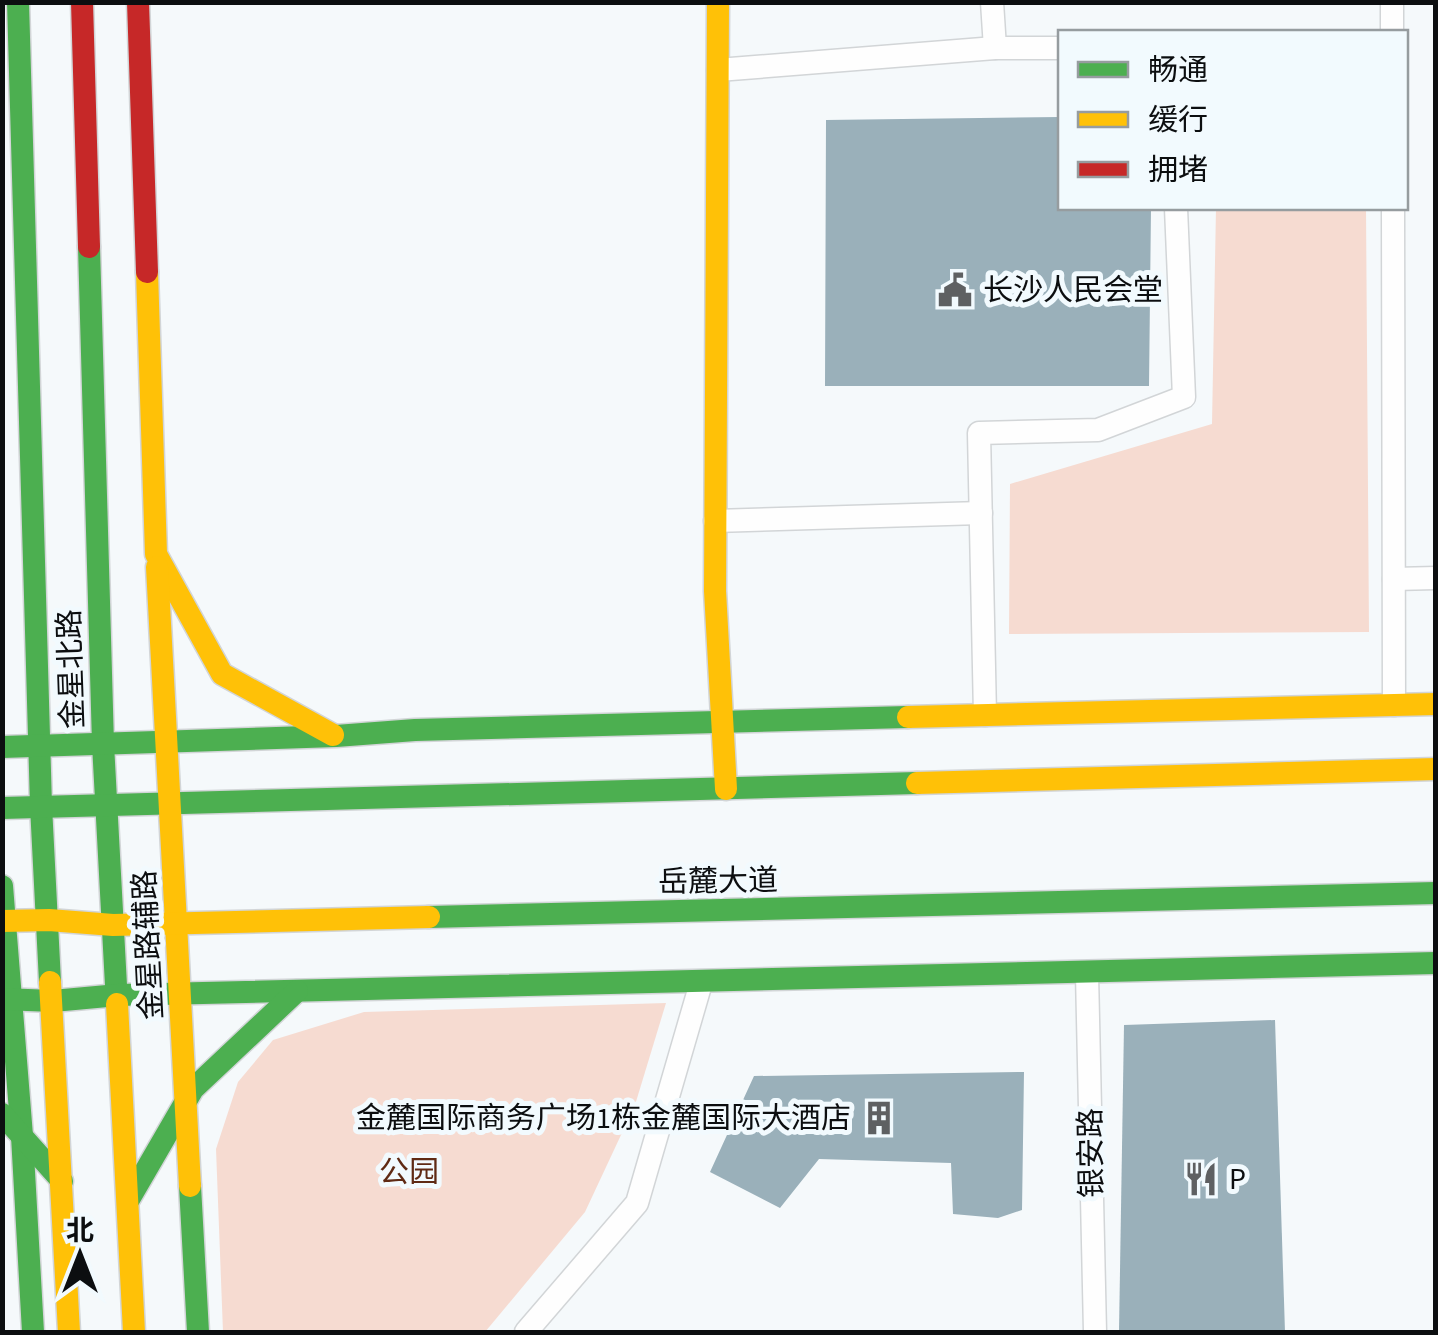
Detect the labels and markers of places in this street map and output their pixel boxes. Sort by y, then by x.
place label: 长沙人民会堂 [983,269,1163,312]
public building icon: 长沙人民会堂 [936,271,974,309]
place label: 金麓国际商务广场1栋金麓国际大酒店 [356,1097,851,1140]
building icon: 金麓国际商务广场1栋金麓国际大酒店 [860,1099,898,1137]
place label: P [1229,1158,1246,1201]
restaurant icon: P [1182,1160,1220,1198]

